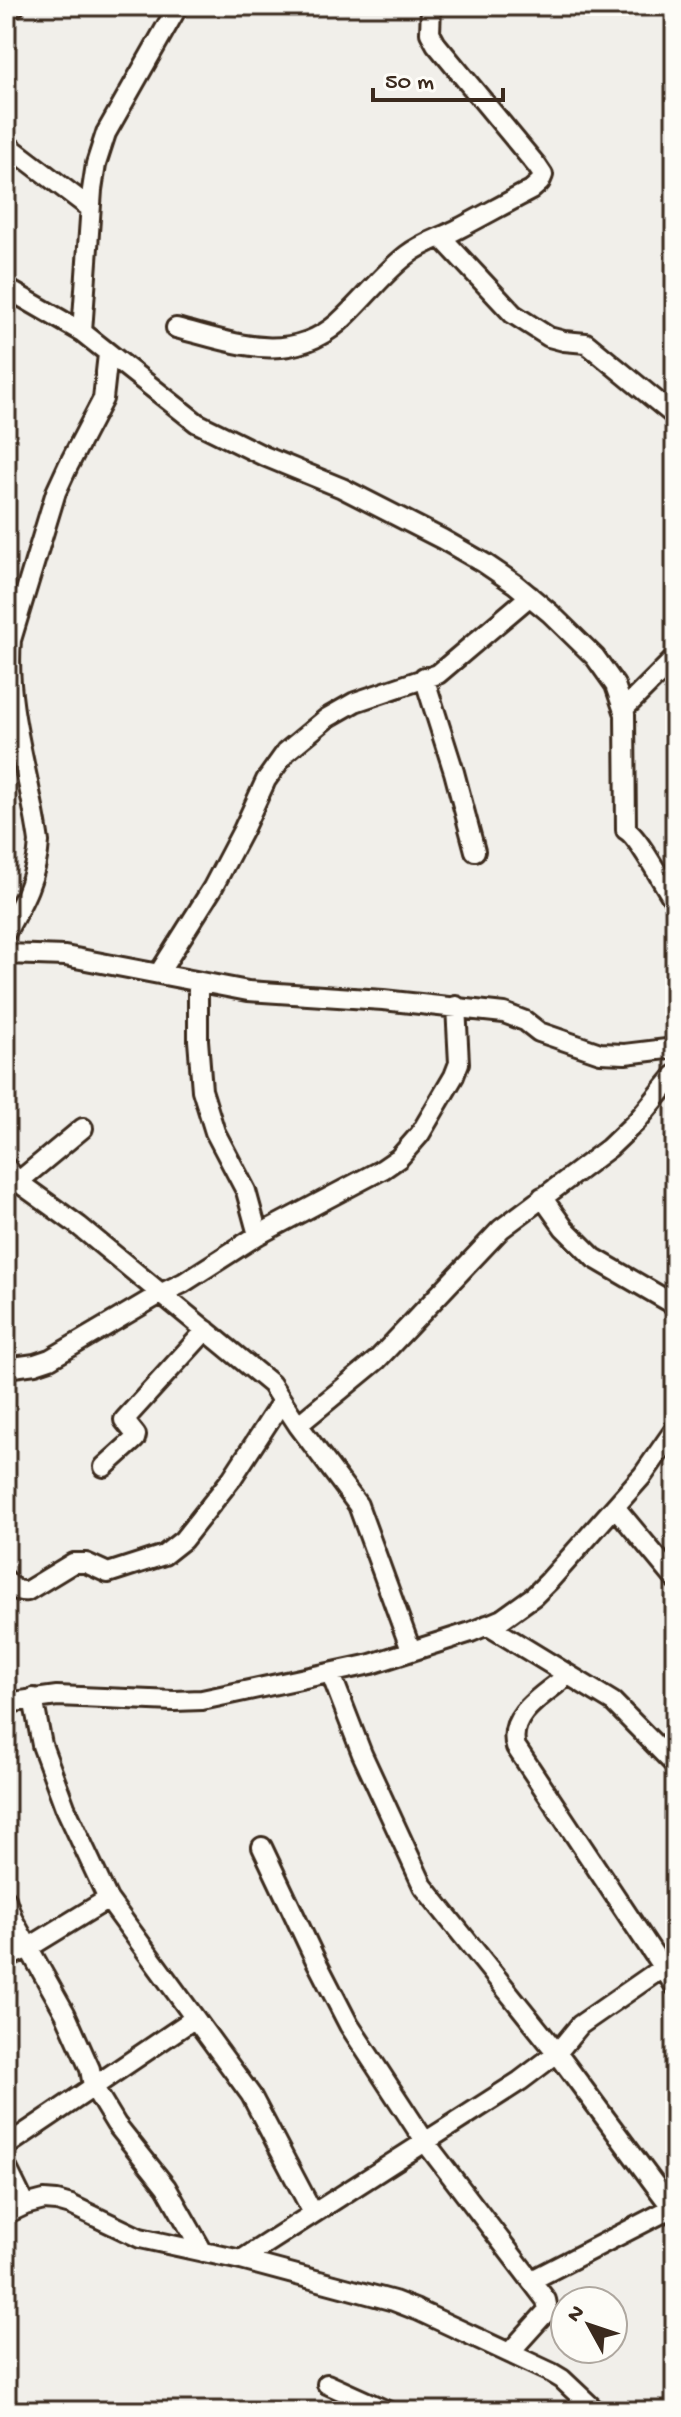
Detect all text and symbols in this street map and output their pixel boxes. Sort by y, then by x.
scale bar [373,52,503,102]
text: 50 m [385,69,434,98]
north arrow [549,2285,629,2365]
text: N [562,2301,591,2329]

